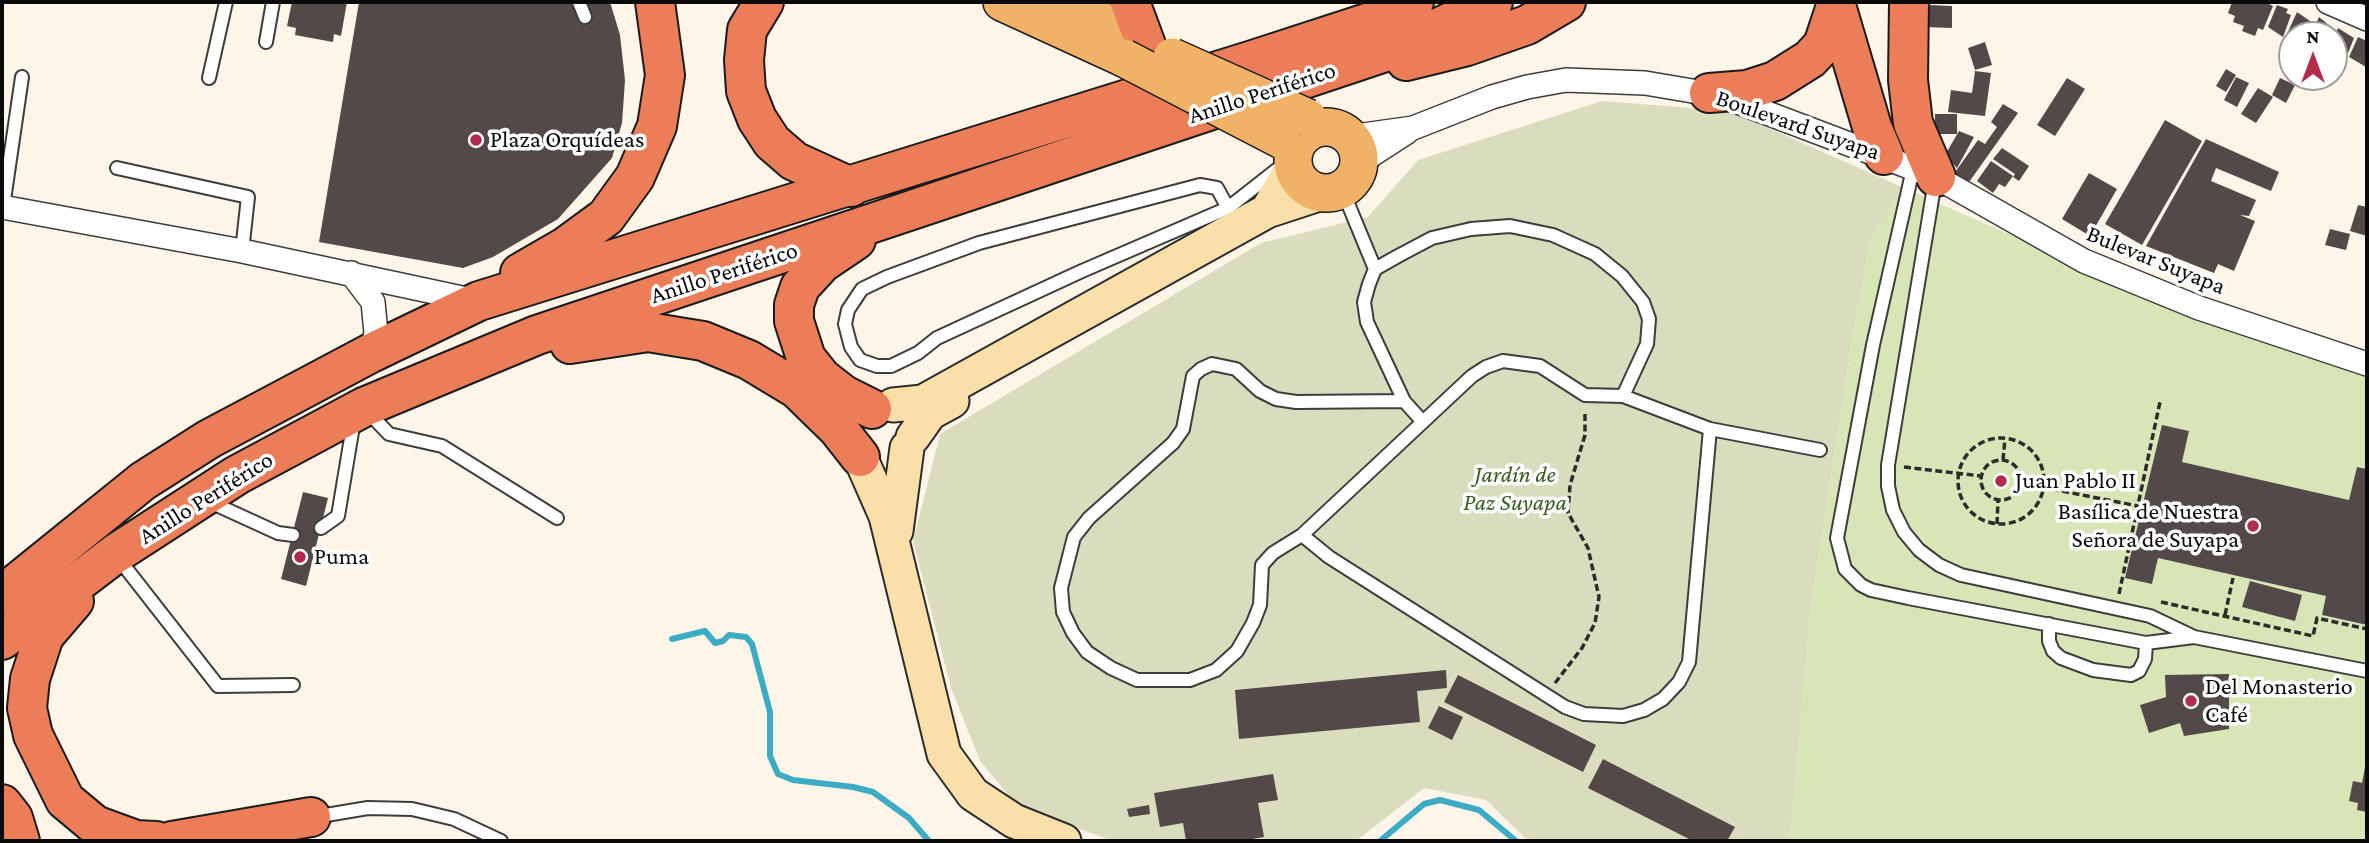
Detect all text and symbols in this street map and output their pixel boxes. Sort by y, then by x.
north arrow [2278,21,2348,91]
text: N [2307,26,2319,47]
street label: Anillo Periférico [1185,56,1339,130]
street label: Boulevard Suyapa [1712,83,1884,167]
place label: Plaza Orquídeas [490,126,644,154]
marker: Plaza Orquídeas [468,132,484,148]
street label: Bulevar Suyapa [2082,219,2230,301]
street label: Anillo Periférico [647,236,801,310]
street label: Anillo Periférico [134,445,278,551]
park label: Jardín de Paz Suyapa [1463,461,1567,517]
place label: Juan Pablo II [2015,467,2136,495]
marker: Juan Pablo II [1993,473,2009,489]
place label: Basílica de Nuestra Señora de Suyapa [2058,498,2239,554]
marker: Basílica de Nuestra Señora de Suyapa [2245,518,2261,534]
place label: Puma [314,543,369,571]
marker: Puma [292,549,308,565]
place label: Del Monasterio Café [2205,673,2353,729]
marker: Del Monasterio Café [2183,693,2199,709]

